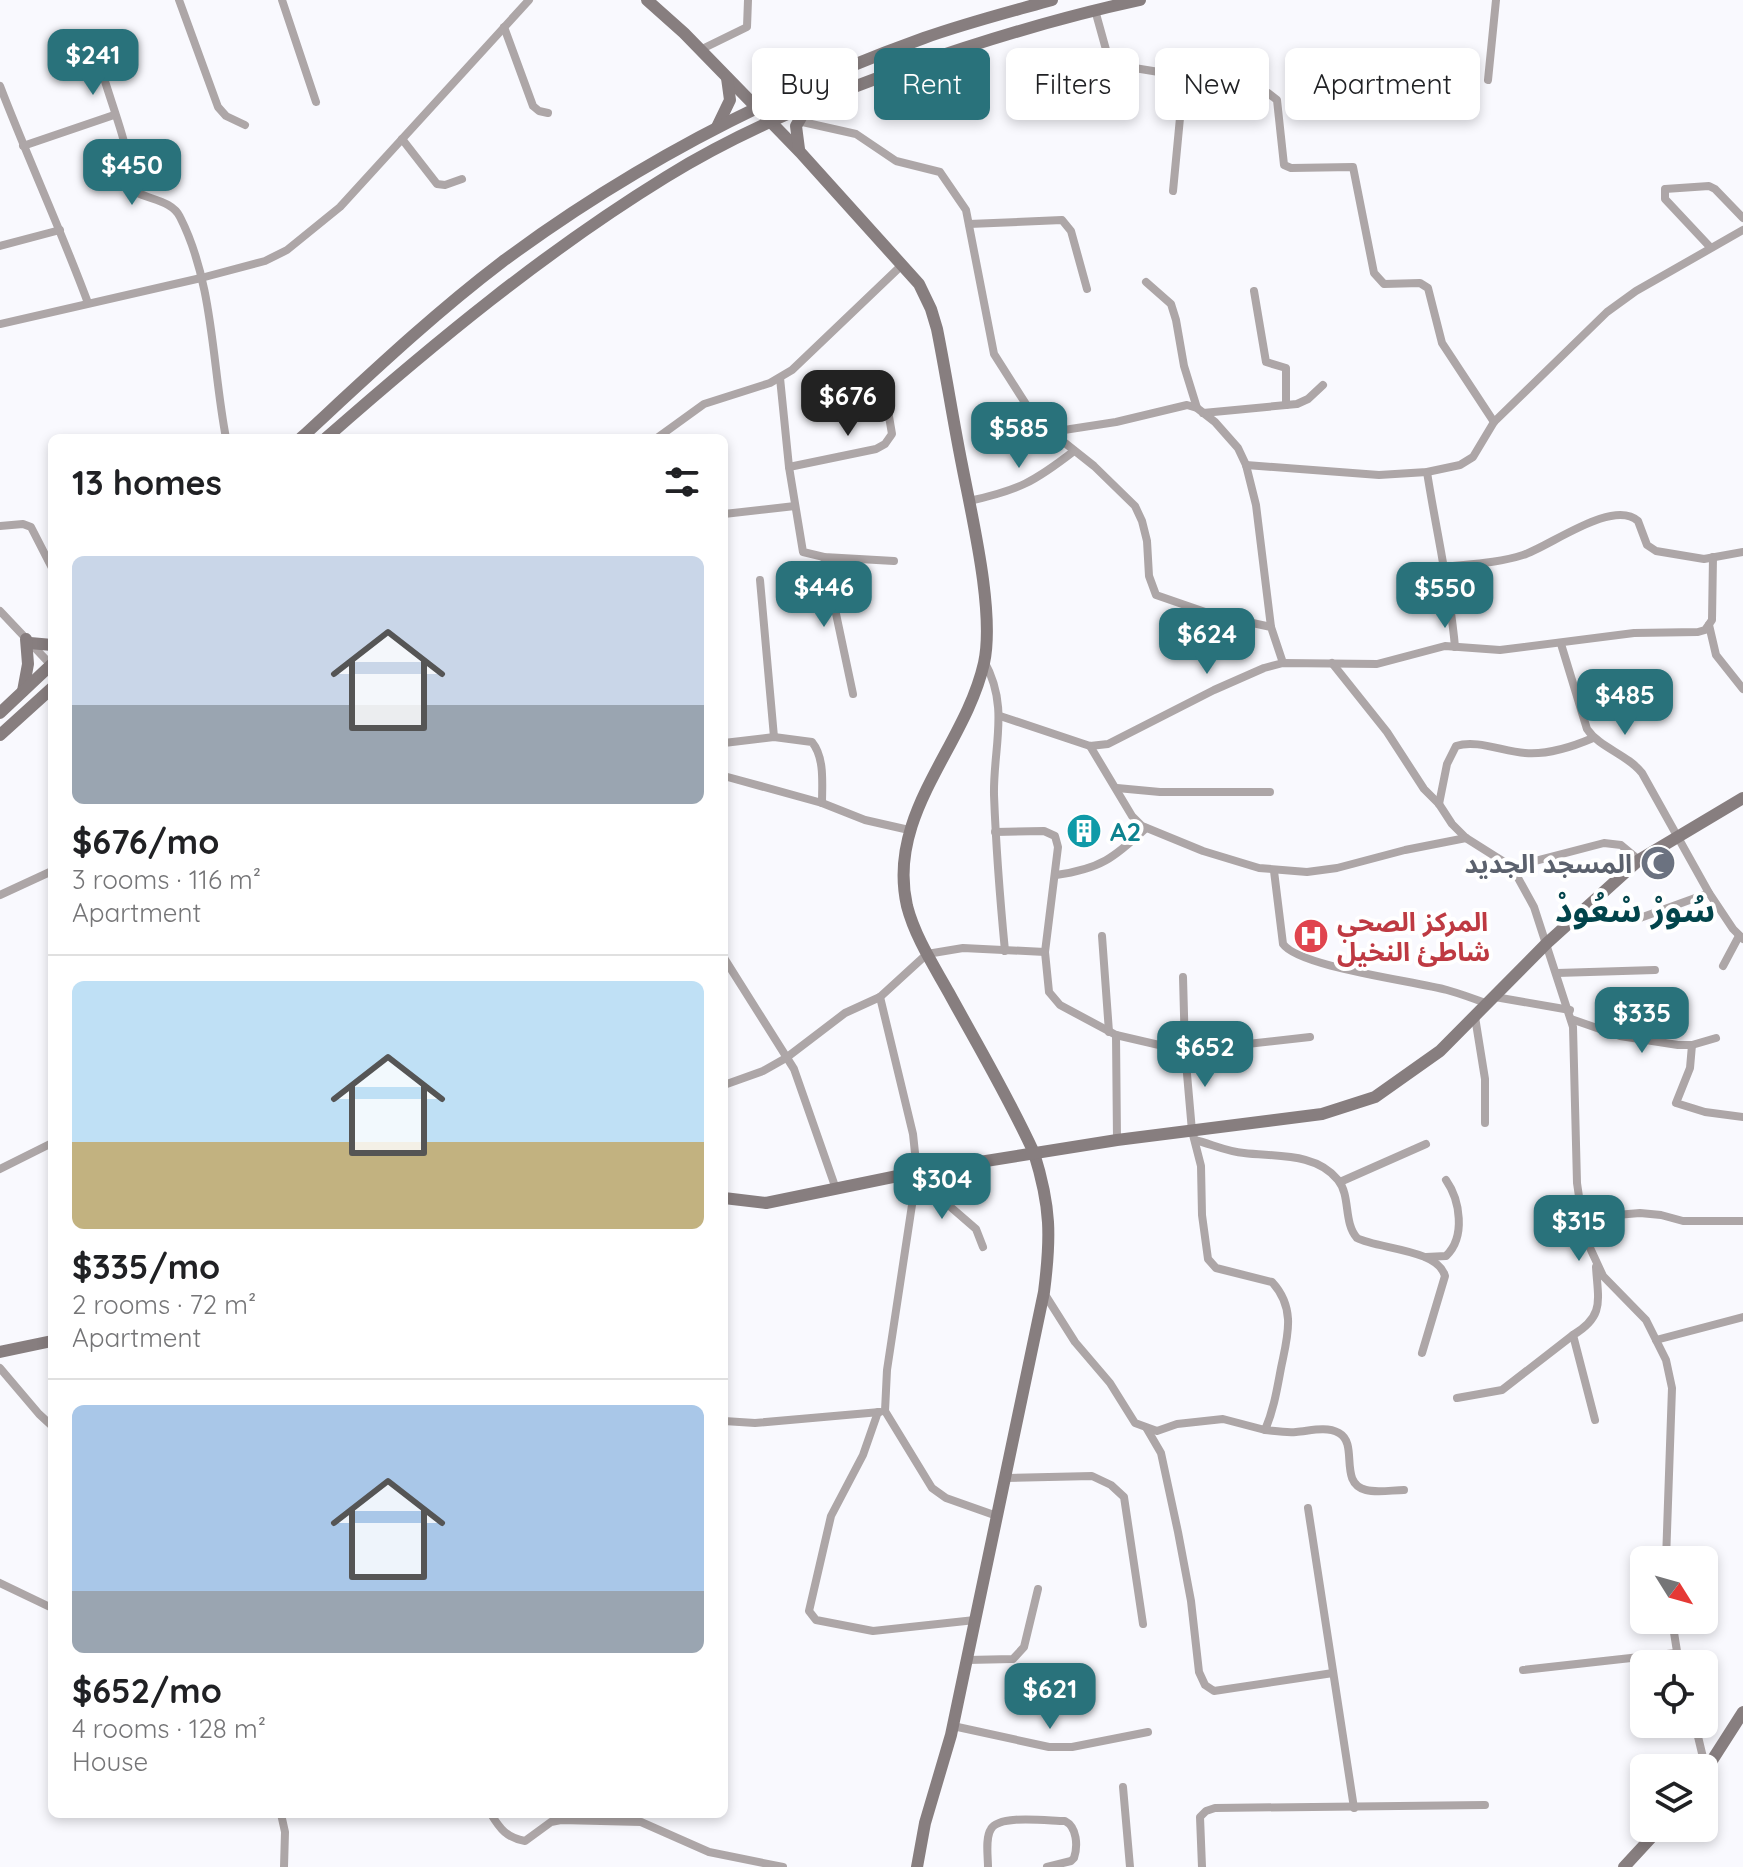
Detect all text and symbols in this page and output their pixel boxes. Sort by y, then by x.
pin: $241 [46,29,140,97]
text: $241 [66,38,120,71]
chip: Buy [752,48,858,120]
chip: Rent [874,48,990,120]
chip: Filters [1006,48,1139,120]
chip: New [1155,48,1269,120]
chip: Apartment [1285,48,1480,120]
pin: $450 [85,139,179,207]
text: $450 [101,148,163,181]
pin: $676 [801,370,895,438]
text: $676 [819,379,877,412]
pin: $585 [972,402,1066,470]
text: $585 [989,411,1049,444]
icon: filters [660,460,704,504]
text: 13 homes [72,461,222,504]
pin: $446 [777,561,871,629]
pin: $550 [1398,562,1492,630]
text: $446 [794,570,854,603]
text: $550 [1414,571,1476,604]
icon: home [316,608,460,752]
pin: $624 [1160,608,1254,676]
text: $624 [1177,617,1237,650]
pin: $485 [1578,669,1672,737]
text: $485 [1595,678,1655,711]
building icon: A2 [1065,812,1103,850]
place label: A2 [1110,815,1141,848]
text: $676/mo [72,820,219,863]
mosque icon: المسجد الجديد [1639,844,1677,882]
place label: المسجد الجديد [1464,847,1632,880]
text: 3 rooms · 116 m² [72,863,261,896]
district label: سُورْ سْعُودْ [1555,888,1715,931]
text: Apartment [72,896,201,929]
place label: المركز الصحي شاطئ النخيل [1337,905,1490,968]
hospital icon: المركز الصحي شاطئ النخيل [1292,917,1330,955]
pin: $335 [1595,987,1689,1055]
text: $335 [1613,996,1671,1029]
pin: $652 [1158,1021,1252,1089]
text: $652 [1175,1030,1235,1063]
icon: home [316,1033,460,1177]
pin: $304 [895,1153,989,1221]
text: $304 [912,1162,972,1195]
pin: $315 [1532,1195,1626,1263]
text: $315 [1552,1204,1606,1237]
text: $335/mo [72,1245,220,1288]
text: 2 rooms · 72 m² [72,1288,256,1321]
text: Apartment [72,1321,201,1354]
icon: home [316,1457,460,1601]
north arrow [1630,1546,1718,1634]
map controls [1630,1546,1718,1842]
button: locate [1630,1650,1718,1738]
pin: $621 [1003,1663,1097,1731]
text: $652/mo [72,1669,222,1712]
text: $621 [1023,1672,1077,1705]
text: 4 rooms · 128 m² [72,1712,266,1745]
text: House [72,1745,148,1778]
button: layers [1630,1754,1718,1842]

